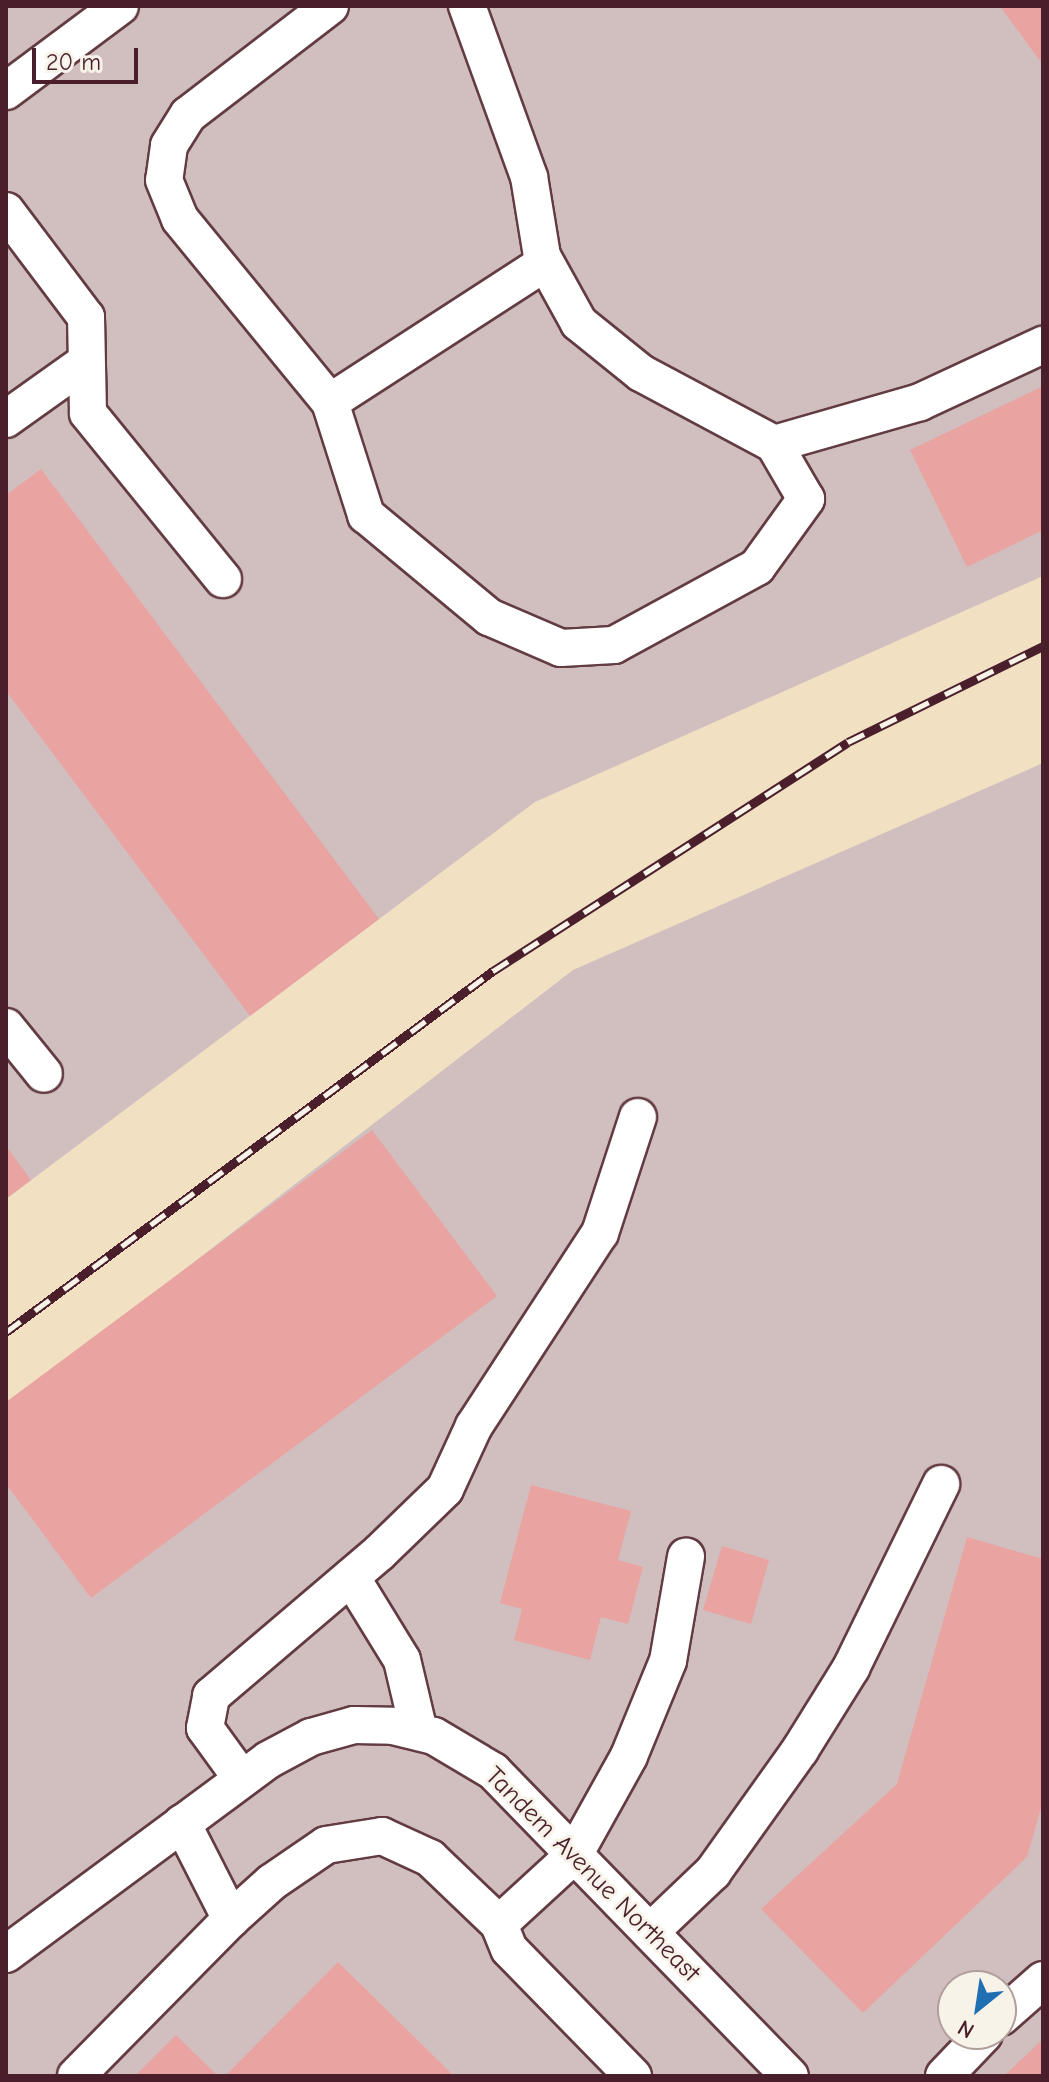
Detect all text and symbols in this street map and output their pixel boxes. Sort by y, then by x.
scale bar [36,32,142,82]
text: 20 m [46,48,101,76]
street label: Tandem Avenue Northeast [478,1761,706,1989]
north arrow [937,1970,1017,2050]
text: N [953,2014,979,2044]

